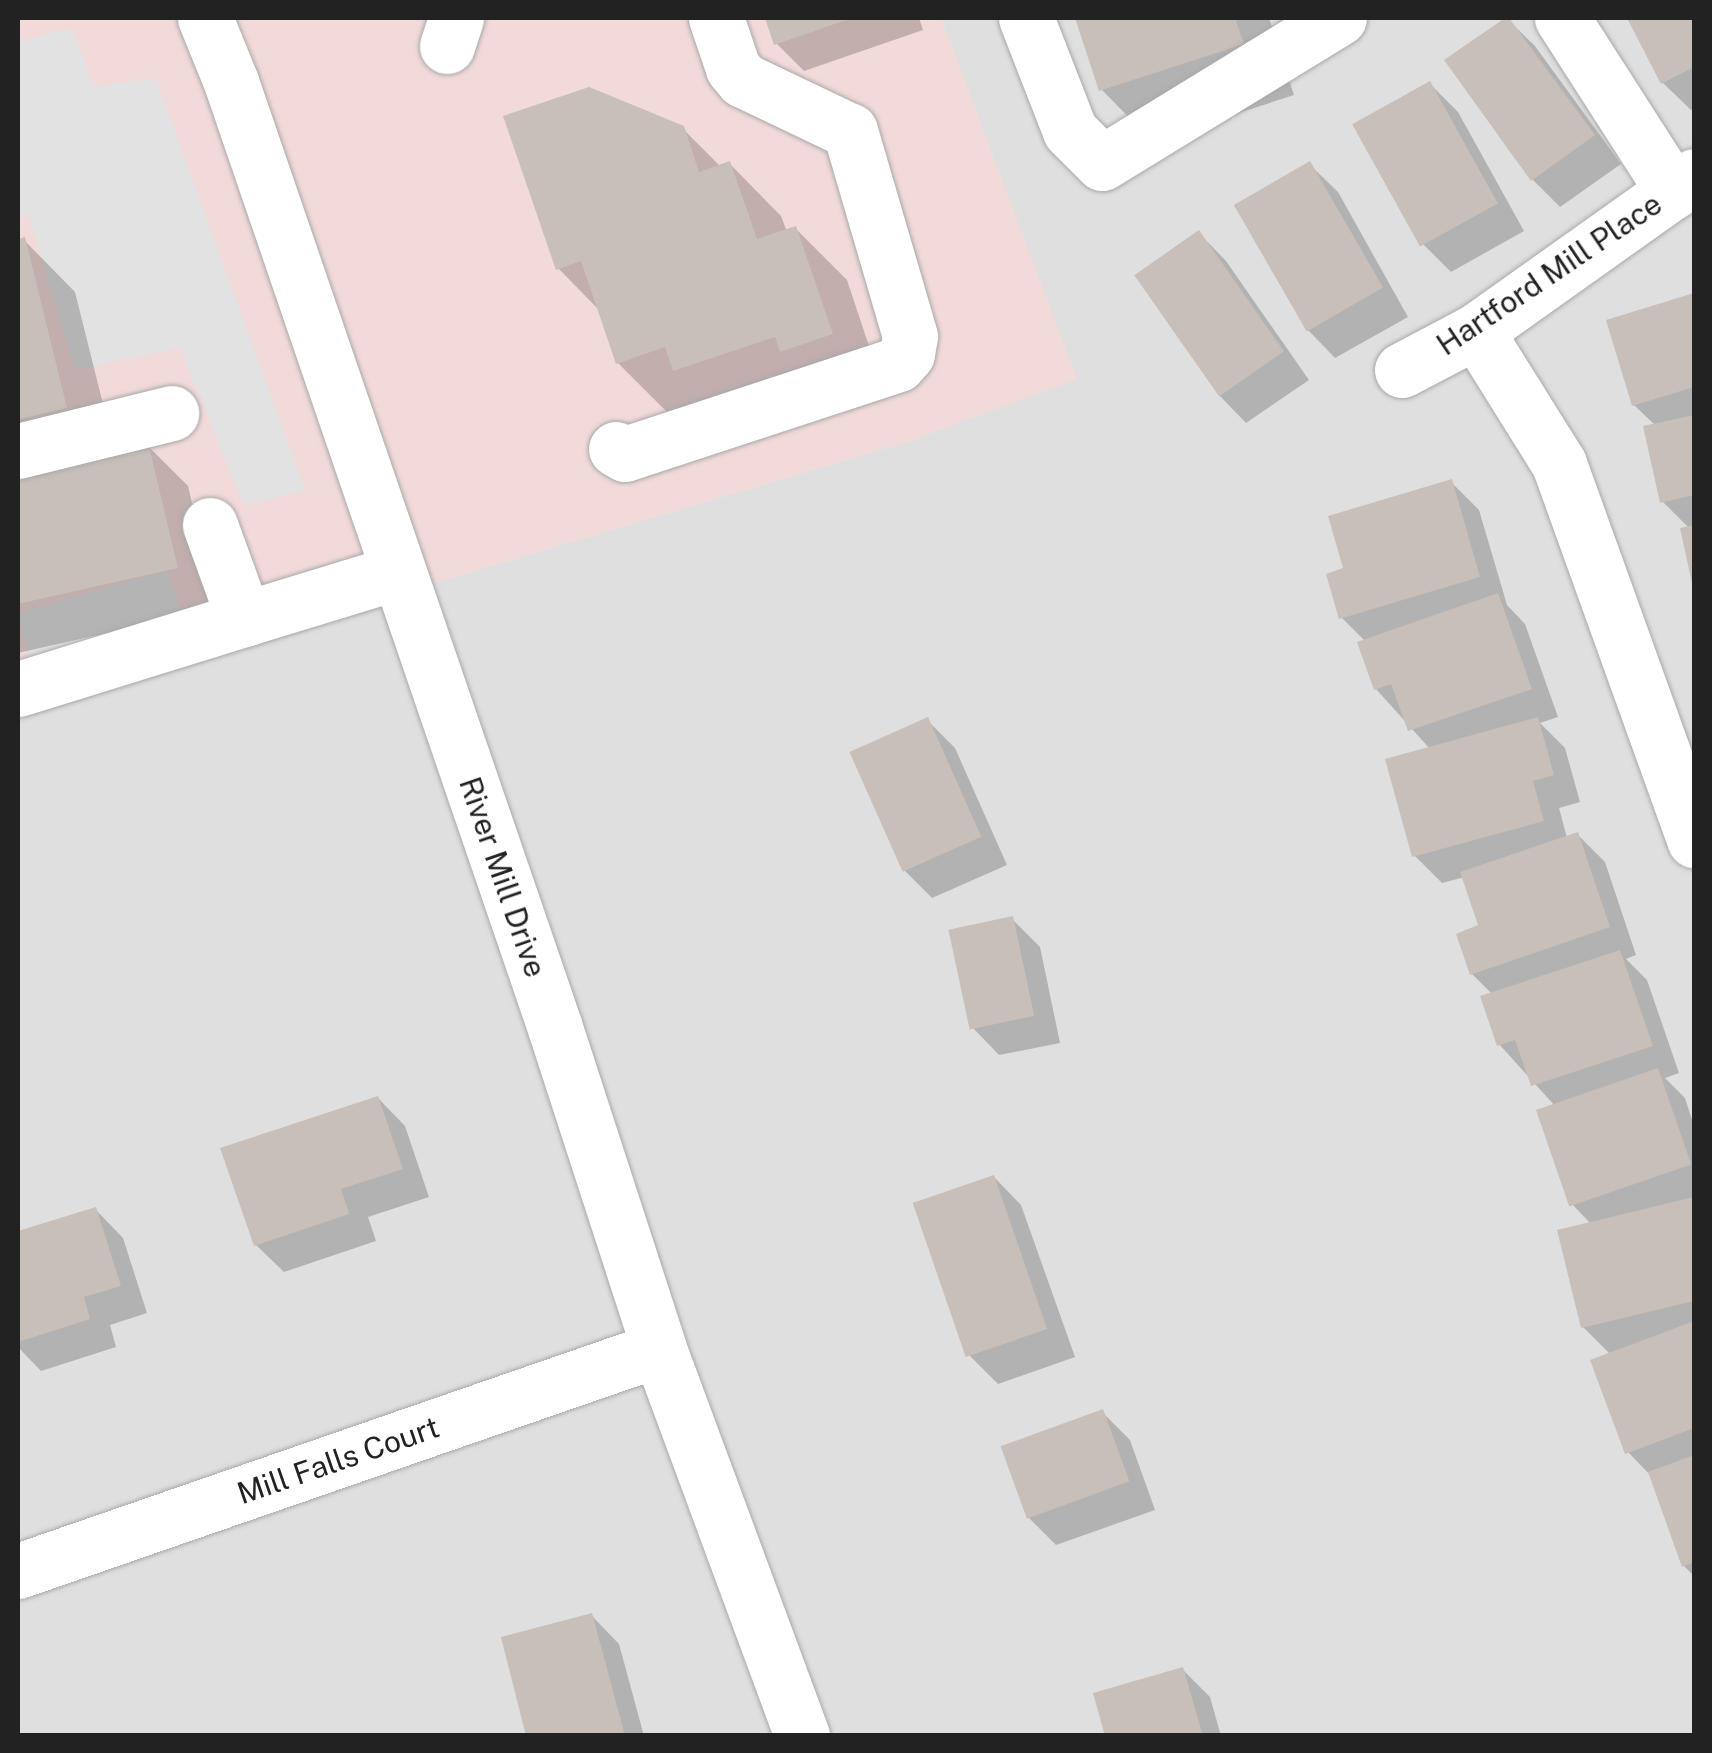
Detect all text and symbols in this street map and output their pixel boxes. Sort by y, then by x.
street label: Hartford Mill Place [1430,185,1668,363]
street label: River Mill Drive [452,772,554,982]
street label: Mill Falls Court [232,1409,444,1511]

